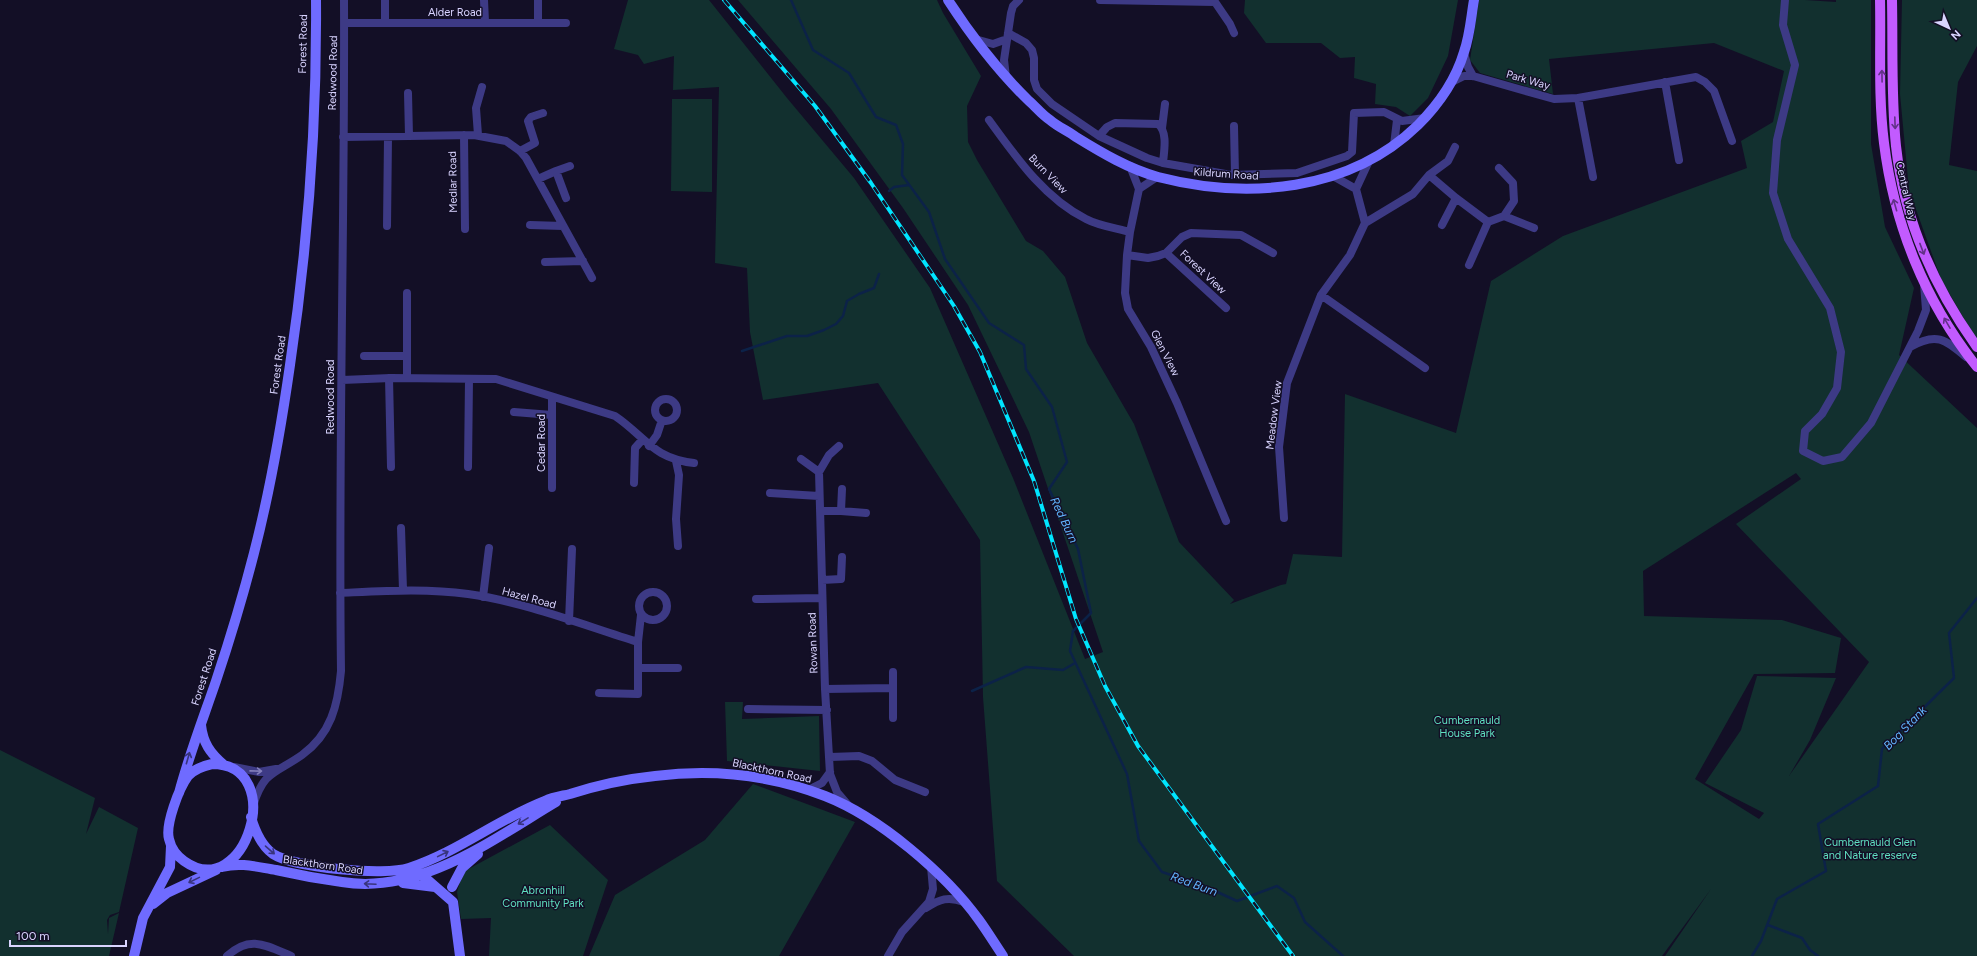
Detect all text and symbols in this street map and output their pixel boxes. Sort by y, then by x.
street label: Alder Road [428,6,482,19]
north arrow [1929,8,1969,48]
street label: Forest Road [296,14,310,74]
text: N [1948,27,1963,42]
street label: Redwood Road [326,35,340,111]
street label: Park Way [1505,68,1552,93]
one-way arrow [1878,70,1885,83]
one-way arrow [1891,116,1899,129]
street label: Medlar Road [446,151,460,213]
street label: Burn View [1026,151,1070,197]
street label: Central Way [1893,160,1919,222]
street label: Kildrum Road [1193,165,1259,183]
one-way arrow [1891,198,1898,211]
one-way arrow [1919,243,1927,255]
street label: Forest View [1177,247,1229,297]
one-way arrow [1942,317,1950,329]
street label: Glen View [1148,328,1182,379]
street label: Forest Road [267,335,289,395]
street label: Redwood Road [324,359,337,435]
street label: Meadow View [1263,379,1285,450]
street label: Cedar Road [535,414,548,472]
water label: Red Burn [1047,495,1081,545]
street label: Hazel Road [500,585,558,611]
street label: Rowan Road [805,612,821,674]
street label: Forest Road [189,647,219,707]
water label: Bog Stank [1881,702,1930,753]
park label: Cumbernauld House Park [1434,714,1500,740]
one-way arrow [185,751,192,764]
street label: Blackthorn Road [731,756,813,786]
one-way arrow [249,767,262,775]
one-way arrow [518,817,529,825]
park label: Cumbernauld Glen and Nature reserve [1823,836,1917,862]
one-way arrow [265,846,276,855]
one-way arrow [437,850,449,857]
street label: Blackthorn Road [282,853,364,877]
water label: Red Burn [1169,869,1220,899]
one-way arrow [188,877,200,884]
one-way arrow [364,880,377,888]
park label: Abronhill Community Park [502,884,584,910]
scale bar [10,922,126,948]
text: 100 m [16,929,50,943]

